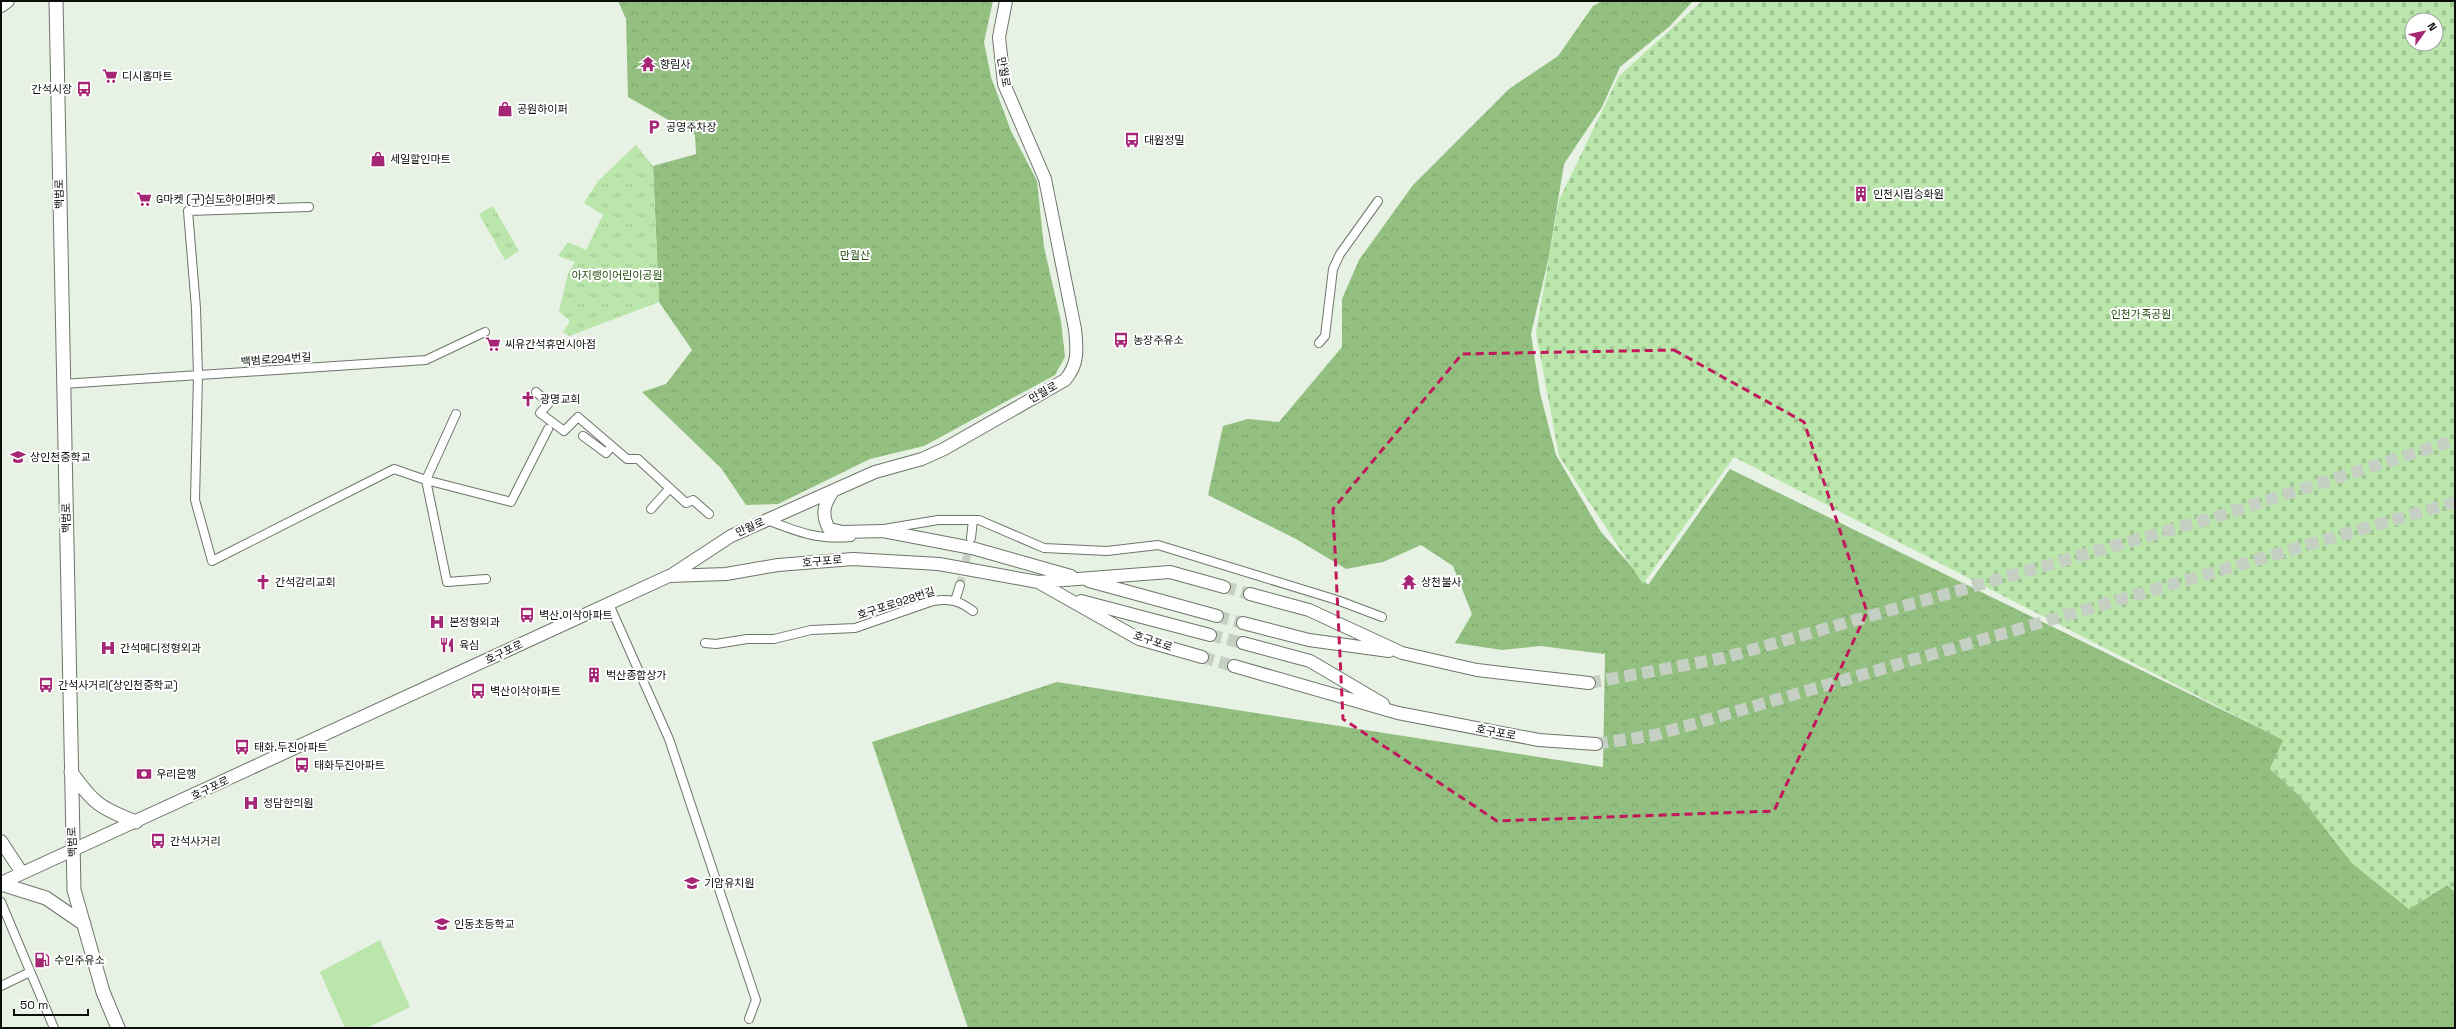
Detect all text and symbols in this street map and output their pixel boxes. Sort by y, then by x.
north arrow [2404,12,2444,52]
text: N [2425,20,2440,33]
temple icon: 향림사 [639,55,657,73]
street label: 만월로 [994,56,1014,88]
place label: 향림사 [660,57,690,71]
supermarket icon: 디시홈마트 [101,67,119,85]
place label: 디시홈마트 [122,69,173,83]
bus stop icon: 간석시장 [75,80,93,98]
place label: 간석시장 [32,82,72,96]
shop icon: 공원하이퍼 [496,100,514,118]
place label: 공원하이퍼 [517,102,568,116]
parking icon: 공영주차장 [645,118,663,136]
place label: 공영주차장 [666,120,717,134]
bus stop icon: 대원정밀 [1123,131,1141,149]
place label: 대원정밀 [1144,133,1184,147]
shop icon: 세일할인마트 [369,150,387,168]
place label: 세일할인마트 [390,152,451,166]
street label: 백범로 [52,179,66,209]
building icon: 인천시립승화원 [1852,185,1870,203]
place label: 인천시립승화원 [1873,187,1944,201]
supermarket icon: G마켓 (구)심도하이퍼마켓 [135,190,153,208]
place label: G마켓 (구)심도하이퍼마켓 [156,192,276,206]
park label: 만월산 [840,248,870,262]
park label: 아지랭이어린이공원 [571,268,663,282]
park label: 인천가족공원 [2111,307,2171,321]
bus stop icon: 농장주유소 [1112,331,1130,349]
place label: 농장주유소 [1133,333,1184,347]
supermarket icon: 씨유간석휴먼시아점 [484,335,502,353]
place label: 씨유간석휴먼시아점 [505,337,596,351]
street label: 백범로294번길 [240,350,312,368]
street label: 만월로 [1026,378,1060,406]
church icon: 광명교회 [519,390,537,408]
place label: 광명교회 [540,392,580,406]
school or university icon: 상인천중학교 [9,448,27,466]
place label: 상인천중학교 [30,450,91,464]
street label: 백범로 [59,503,73,533]
street label: 만월로 [733,514,767,540]
street label: 호구포로 [801,552,843,570]
church icon: 간석감리교회 [254,573,272,591]
temple icon: 상천불사 [1400,573,1418,591]
place label: 간석감리교회 [275,575,336,589]
place label: 상천불사 [1421,575,1461,589]
street label: 호구포로928번길 [855,584,937,622]
bus stop icon: 벽산.이삭아파트 [518,606,536,624]
place label: 벽산.이삭아파트 [539,608,613,622]
hospital icon: 본정형외과 [428,613,446,631]
place label: 본정형외과 [449,615,500,629]
street label: 호구포로 [1132,628,1174,654]
restaurant icon: 육심 [438,636,456,654]
street label: 호구포로 [483,637,525,667]
place label: 육심 [459,638,479,652]
hospital icon: 간석메디정형외과 [99,639,117,657]
place label: 간석메디정형외과 [120,641,201,655]
building icon: 벅산종합상가 [585,666,603,684]
place label: 벅산종합상가 [606,668,667,682]
bus stop icon: 간석사거리(상인천중학교) [37,676,55,694]
place label: 간석사거리(상인천중학교) [58,678,178,692]
bus stop icon: 벽산이삭아파트 [469,682,487,700]
place label: 벽산이삭아파트 [490,684,561,698]
street label: 호구포로 [1475,721,1517,743]
bus stop icon: 태화.두진아파트 [233,738,251,756]
place label: 태화.두진아파트 [254,740,328,754]
bus stop icon: 태화두진아파트 [293,756,311,774]
place label: 태화두진아파트 [314,758,385,772]
bank icon: 우리은행 [135,765,153,783]
place label: 우리은행 [156,767,196,781]
street label: 호구포로 [189,773,231,803]
hospital icon: 정담한의원 [242,794,260,812]
place label: 정담한의원 [263,796,314,810]
street label: 백범로 [64,827,80,857]
bus stop icon: 간석사거리 [149,832,167,850]
place label: 간석사거리 [170,834,221,848]
school or university icon: 기암유치원 [683,874,701,892]
place label: 기암유치원 [704,876,755,890]
school or university icon: 인동초등학교 [433,915,451,933]
place label: 인동초등학교 [454,917,515,931]
fuel station icon: 수인주유소 [33,951,51,969]
place label: 수인주유소 [54,953,105,967]
scale bar [14,991,88,1017]
text: 50 m [20,997,48,1013]

